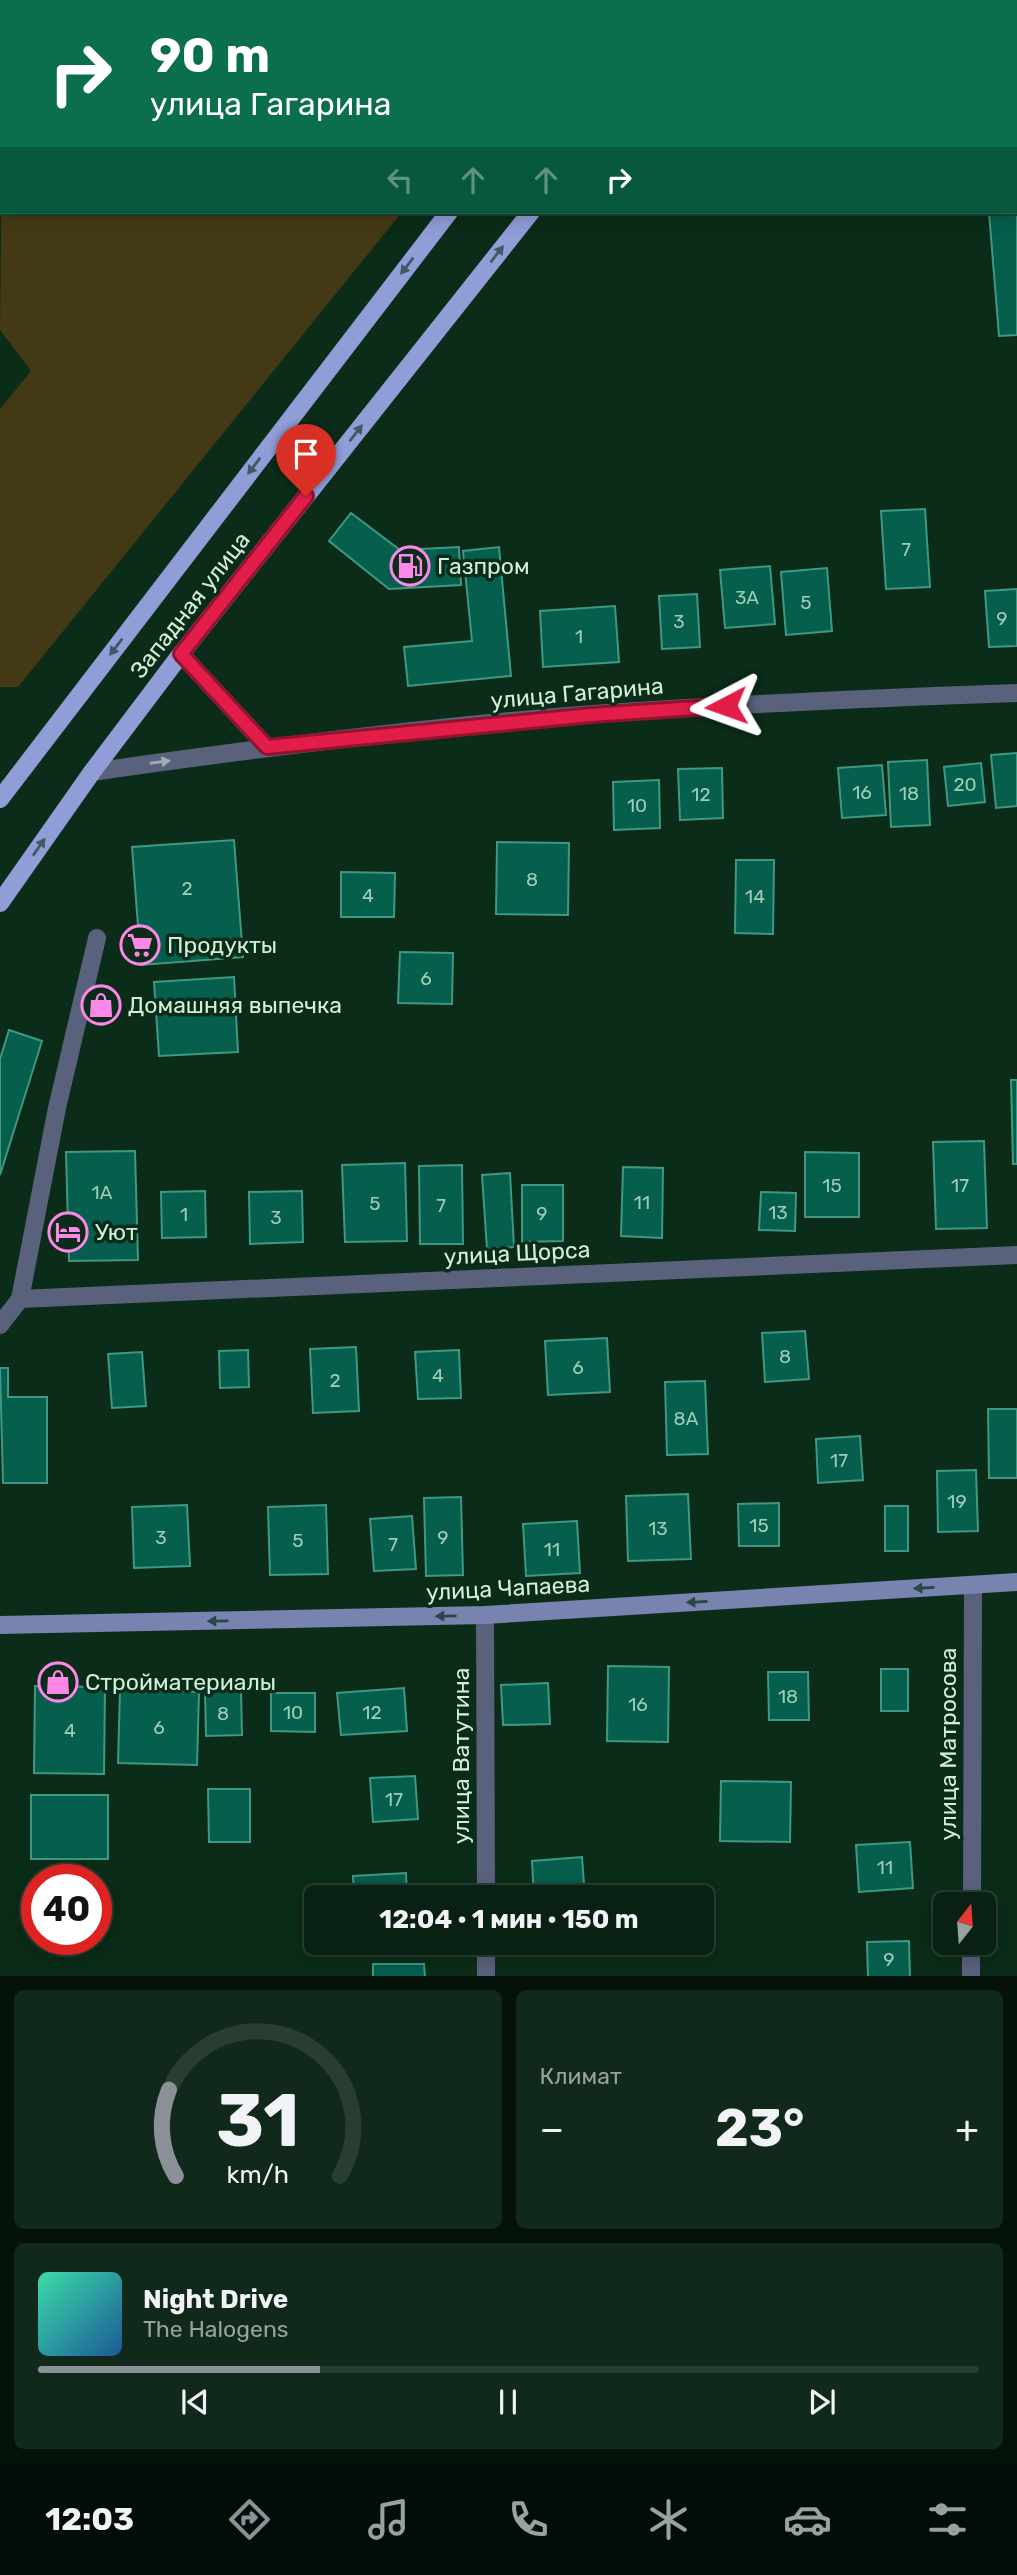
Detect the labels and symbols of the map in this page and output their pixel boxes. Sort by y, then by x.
one-way arrow [490,246,505,264]
one-way arrow [401,257,415,275]
pin [276,424,336,496]
one-way arrow [349,424,364,442]
one-way arrow [247,457,262,475]
street label: Западная улица [124,526,256,684]
house number: 7 [901,538,911,561]
fuel station icon: Газпром [389,545,431,587]
place label: Газпром [437,552,530,580]
house number: 3А [735,586,759,609]
house number: 5 [800,591,812,614]
house number: 9 [996,607,1008,630]
house number: 3 [673,610,685,633]
house number: 1 [575,625,583,648]
one-way arrow [110,638,124,656]
position arrow [689,669,763,743]
street label: улица Гагарина [489,671,665,715]
one-way arrow [149,757,171,768]
house number: 20 [953,773,977,796]
house number: 16 [852,781,872,804]
house number: 18 [899,782,919,805]
house number: 12 [691,783,711,806]
house number: 10 [627,794,647,817]
one-way arrow [32,838,46,856]
house number: 8 [526,868,538,891]
house number: 2 [181,877,193,900]
house number: 4 [362,884,374,907]
house number: 14 [745,885,765,908]
supermarket icon: Продукты [119,924,161,966]
place label: Продукты [167,931,277,959]
house number: 6 [420,967,432,990]
shop icon: Домашняя выпечка [80,984,122,1026]
place label: Домашняя выпечка [128,991,342,1019]
house number: 15 [822,1174,842,1197]
house number: 17 [951,1174,969,1197]
house number: 1А [92,1181,113,1204]
house number: 11 [634,1191,650,1214]
house number: 5 [369,1192,381,1215]
house number: 7 [436,1194,446,1217]
house number: 13 [768,1201,788,1224]
house number: 9 [536,1202,548,1225]
house number: 1 [180,1203,188,1226]
house number: 3 [270,1206,282,1229]
hotel icon: Уют [47,1211,89,1253]
place label: Уют [95,1218,138,1246]
street label: улица Щорса [443,1235,591,1271]
house number: 8 [779,1345,791,1368]
house number: 6 [572,1356,584,1379]
house number: 4 [432,1364,444,1387]
house number: 2 [329,1369,341,1392]
house number: 8А [674,1407,699,1430]
house number: 17 [830,1449,848,1472]
house number: 19 [947,1490,967,1513]
house number: 15 [749,1514,769,1537]
house number: 13 [648,1517,668,1540]
house number: 3 [155,1526,167,1549]
house number: 9 [437,1526,449,1549]
house number: 5 [292,1529,304,1552]
house number: 7 [388,1533,398,1556]
house number: 11 [544,1538,560,1561]
street label: улица Чапаева [425,1570,591,1606]
one-way arrow [913,1583,935,1594]
one-way arrow [686,1597,708,1608]
one-way arrow [435,1610,457,1621]
one-way arrow [207,1615,229,1626]
street label: улица Матросова [934,1648,962,1840]
shop icon: Стройматериалы [37,1661,79,1703]
place label: Стройматериалы [85,1668,276,1696]
street label: улица Ватутина [447,1668,475,1844]
house number: 18 [778,1685,798,1708]
house number: 16 [628,1693,648,1716]
house number: 10 [283,1701,303,1724]
house number: 12 [362,1701,382,1724]
house number: 8 [217,1702,229,1725]
house number: 6 [153,1716,165,1739]
house number: 4 [64,1719,76,1742]
house number: 17 [385,1788,403,1811]
house number: 11 [877,1856,893,1879]
speed limit sign: 40 [21,1864,112,1955]
north arrow [933,1892,996,1955]
house number: 9 [883,1948,895,1971]

